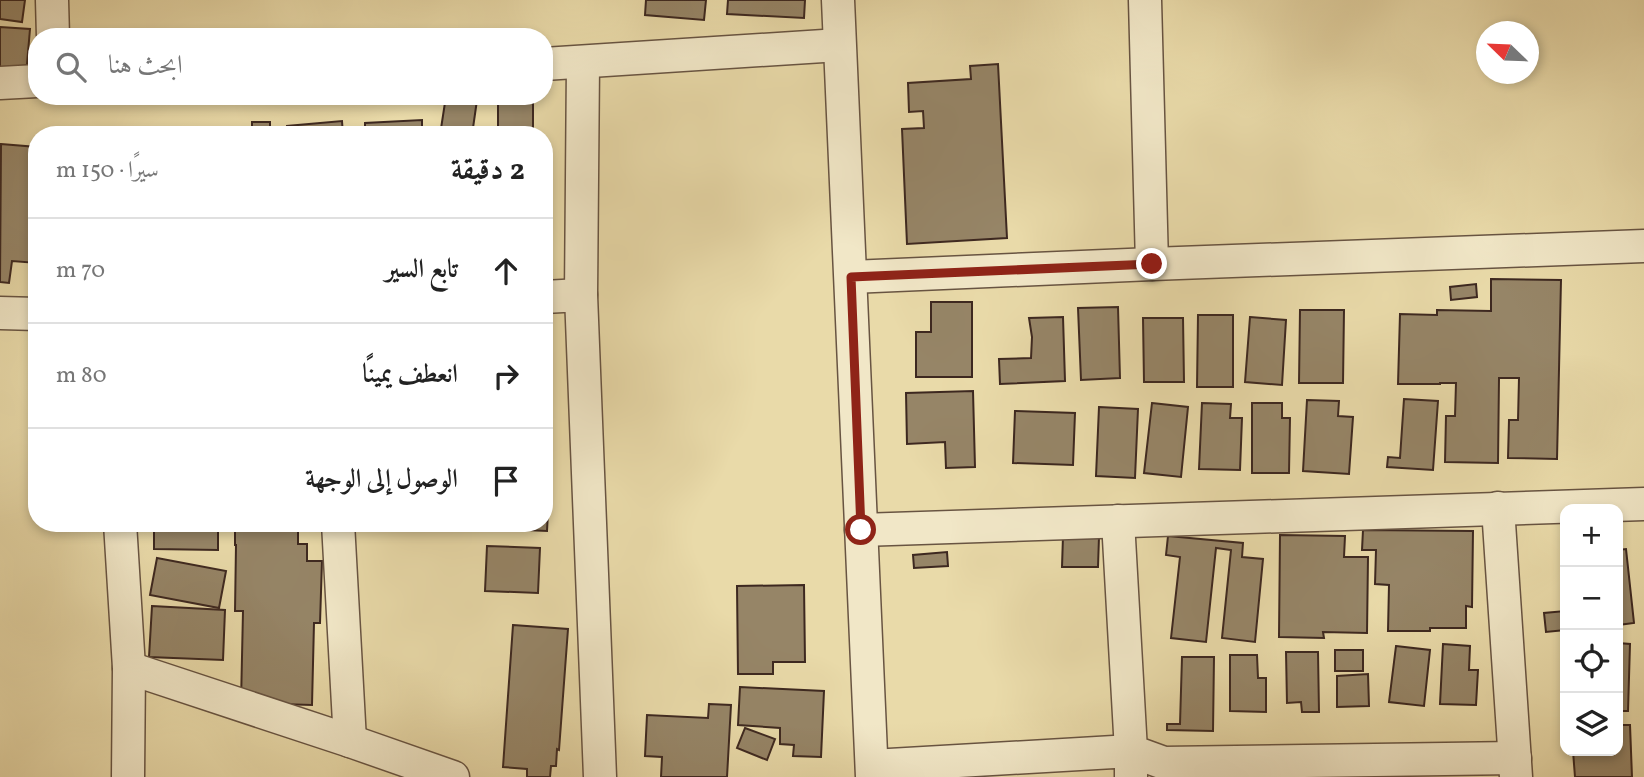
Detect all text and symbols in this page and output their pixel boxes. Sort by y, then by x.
north arrow [1476,21,1539,84]
search box [28,28,553,105]
icon: search [52,48,90,86]
text: ابحث هنا [108,48,183,84]
text: 2 دقيقة [451,150,525,192]
text: سيرًا · 150 m [56,155,159,187]
route end [1136,248,1167,279]
text: تابع السير [385,252,458,288]
icon: ahead [487,252,525,290]
text: 70 m [56,255,105,287]
text: انعطف يمينًا [362,357,458,393]
icon: right [487,357,525,395]
text: 80 m [56,360,106,392]
text: الوصول إلى الوجهة [305,462,458,498]
icon: arrive [487,462,525,500]
map controls [1560,504,1623,756]
button: + [1560,504,1623,567]
route start [845,514,876,545]
button: − [1560,567,1623,630]
button: locate [1560,630,1623,693]
button: layers [1560,693,1623,756]

